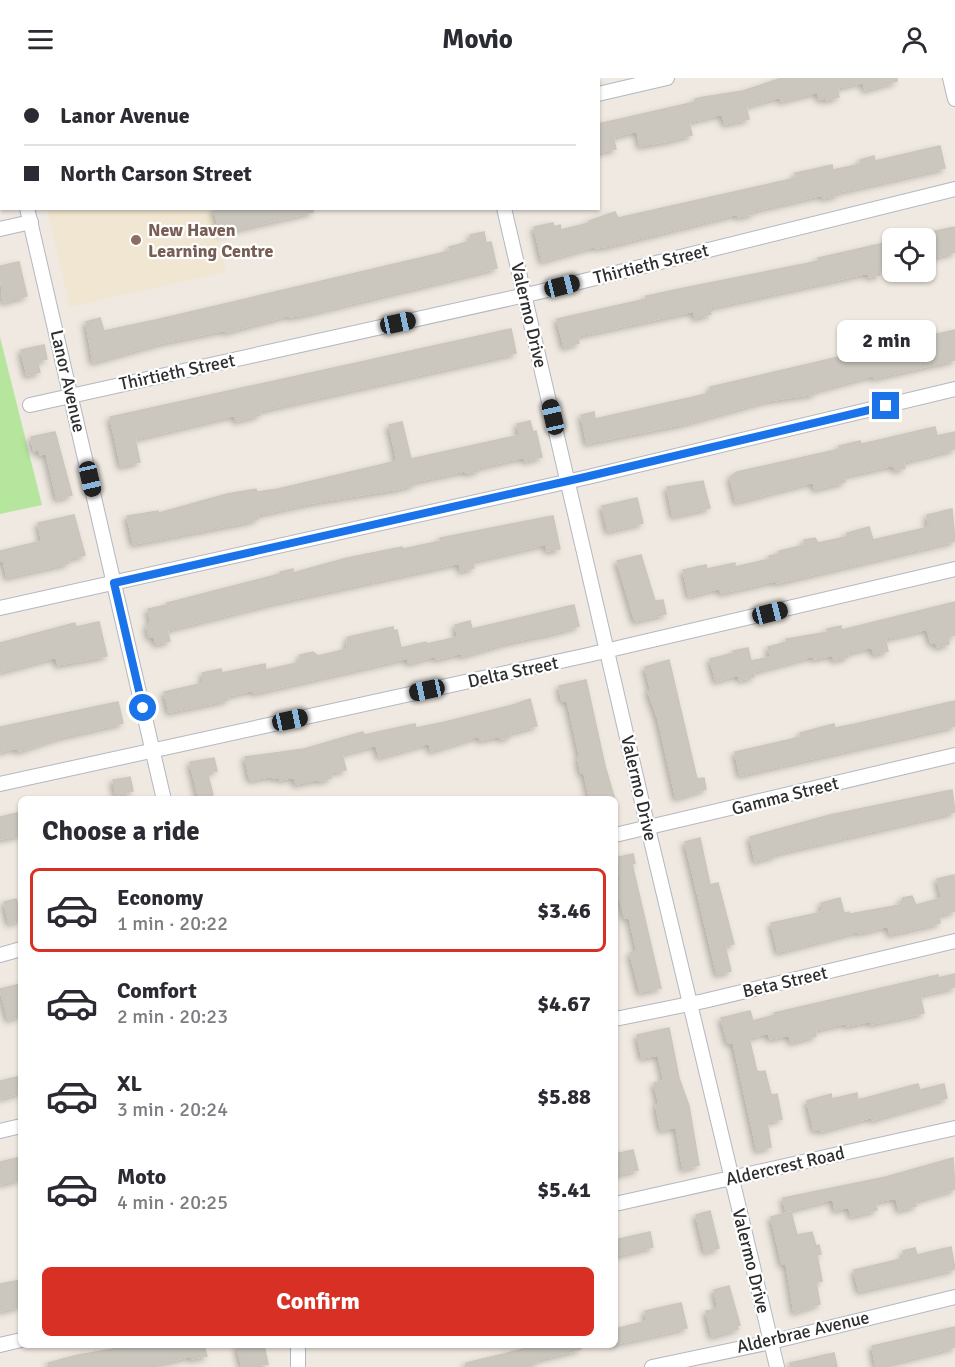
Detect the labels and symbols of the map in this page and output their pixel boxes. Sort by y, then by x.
place label: New Haven Learning Centre [148,219,273,262]
marker: New Haven Learning Centre [129,233,143,247]
street label: Thirtieth Street [591,239,711,289]
street label: Valermo Drive [506,260,552,370]
car [542,273,582,299]
car [379,310,417,336]
callout: 2 min [836,319,936,361]
street label: Lanor Avenue [46,328,90,434]
street label: Thirtieth Street [117,349,237,395]
route end [872,392,899,419]
car [540,397,566,437]
car [77,459,103,499]
car [750,600,790,626]
street label: Delta Street [466,652,560,692]
car [408,677,446,703]
route start [129,694,156,721]
car [271,707,309,733]
street label: Valermo Drive [616,733,662,843]
street label: Gamma Street [729,772,841,820]
street label: Beta Street [741,962,829,1002]
street label: Aldercrest Road [723,1142,847,1190]
street label: Valermo Drive [727,1206,775,1316]
street label: Alderbrae Avenue [735,1306,871,1358]

